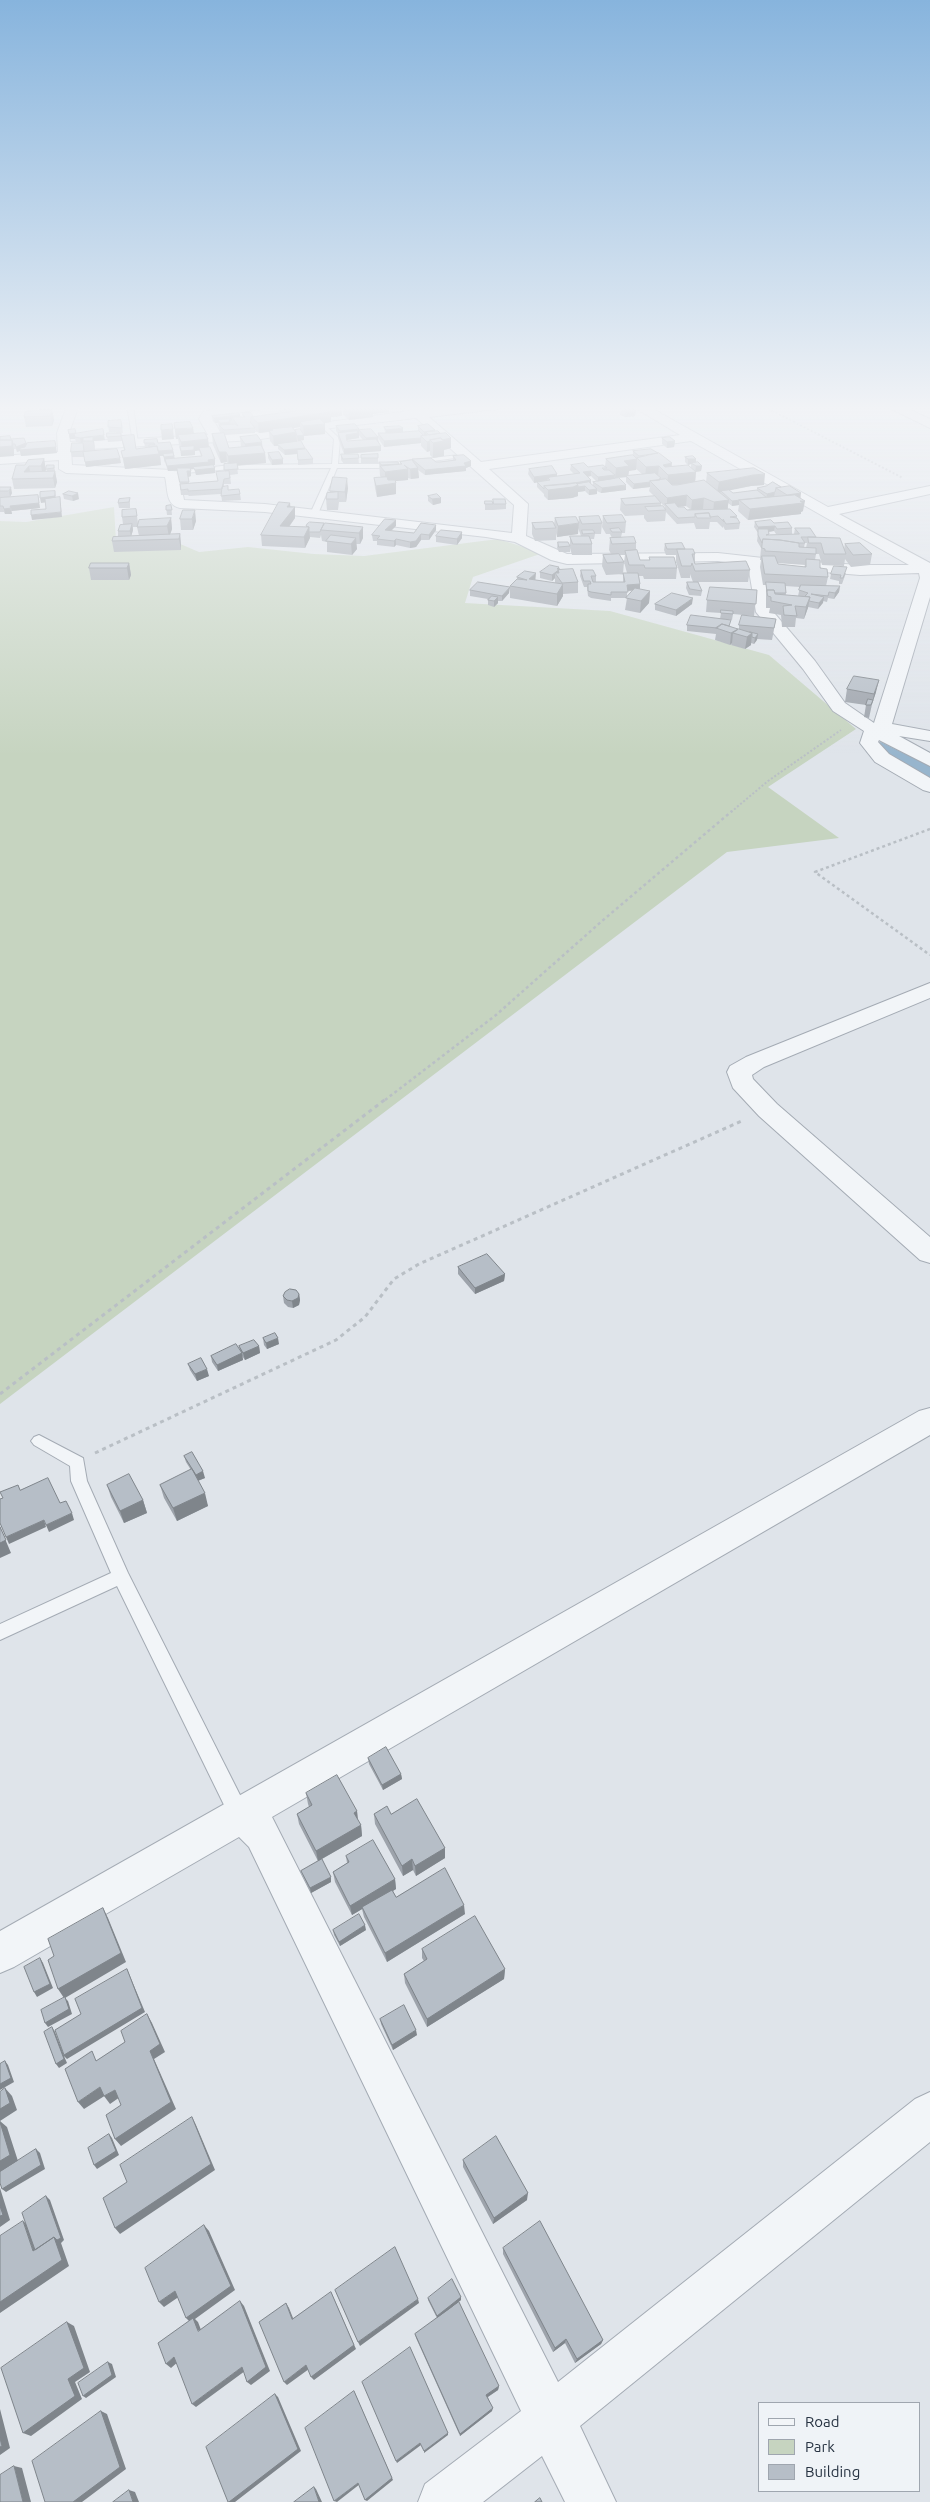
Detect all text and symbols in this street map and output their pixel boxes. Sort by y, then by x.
legend [758,2402,920,2492]
text: Road [805,2413,840,2430]
text: Park [805,2438,835,2455]
text: Building [805,2463,860,2480]

